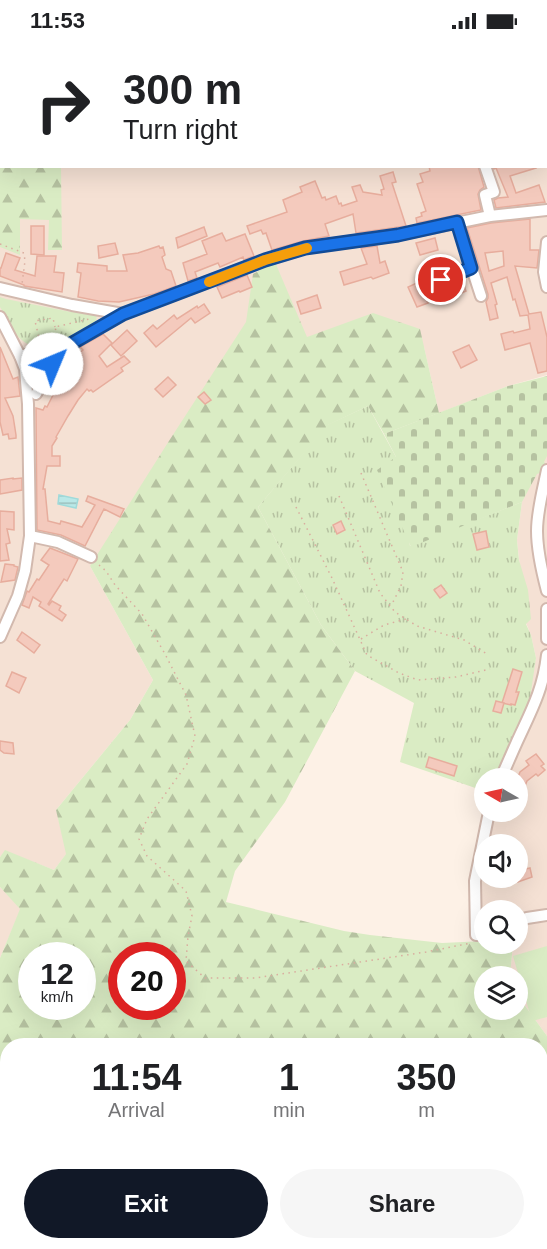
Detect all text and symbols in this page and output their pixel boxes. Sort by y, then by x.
text: 11:53 [30,8,85,33]
icon: right [24,66,102,144]
text: 300 m [123,66,242,113]
text: Turn right [123,115,238,145]
pin [415,254,466,305]
icon: arrive [424,263,457,296]
position arrow [20,332,84,396]
north arrow [474,768,528,822]
map controls [474,768,528,1020]
button: sound [474,834,528,888]
button: search [474,900,528,954]
speed limit sign: 20 [108,942,186,1020]
text: 12 [40,957,74,990]
button: layers [474,966,528,1020]
text: km/h [41,988,73,1005]
text: 11:54 [91,1057,181,1098]
text: 1 [279,1057,299,1098]
text: 350 [397,1057,457,1098]
text: Arrival [108,1099,165,1121]
text: min [273,1099,305,1121]
text: m [418,1099,435,1121]
button: Exit [24,1169,268,1238]
button: Share [280,1169,524,1238]

